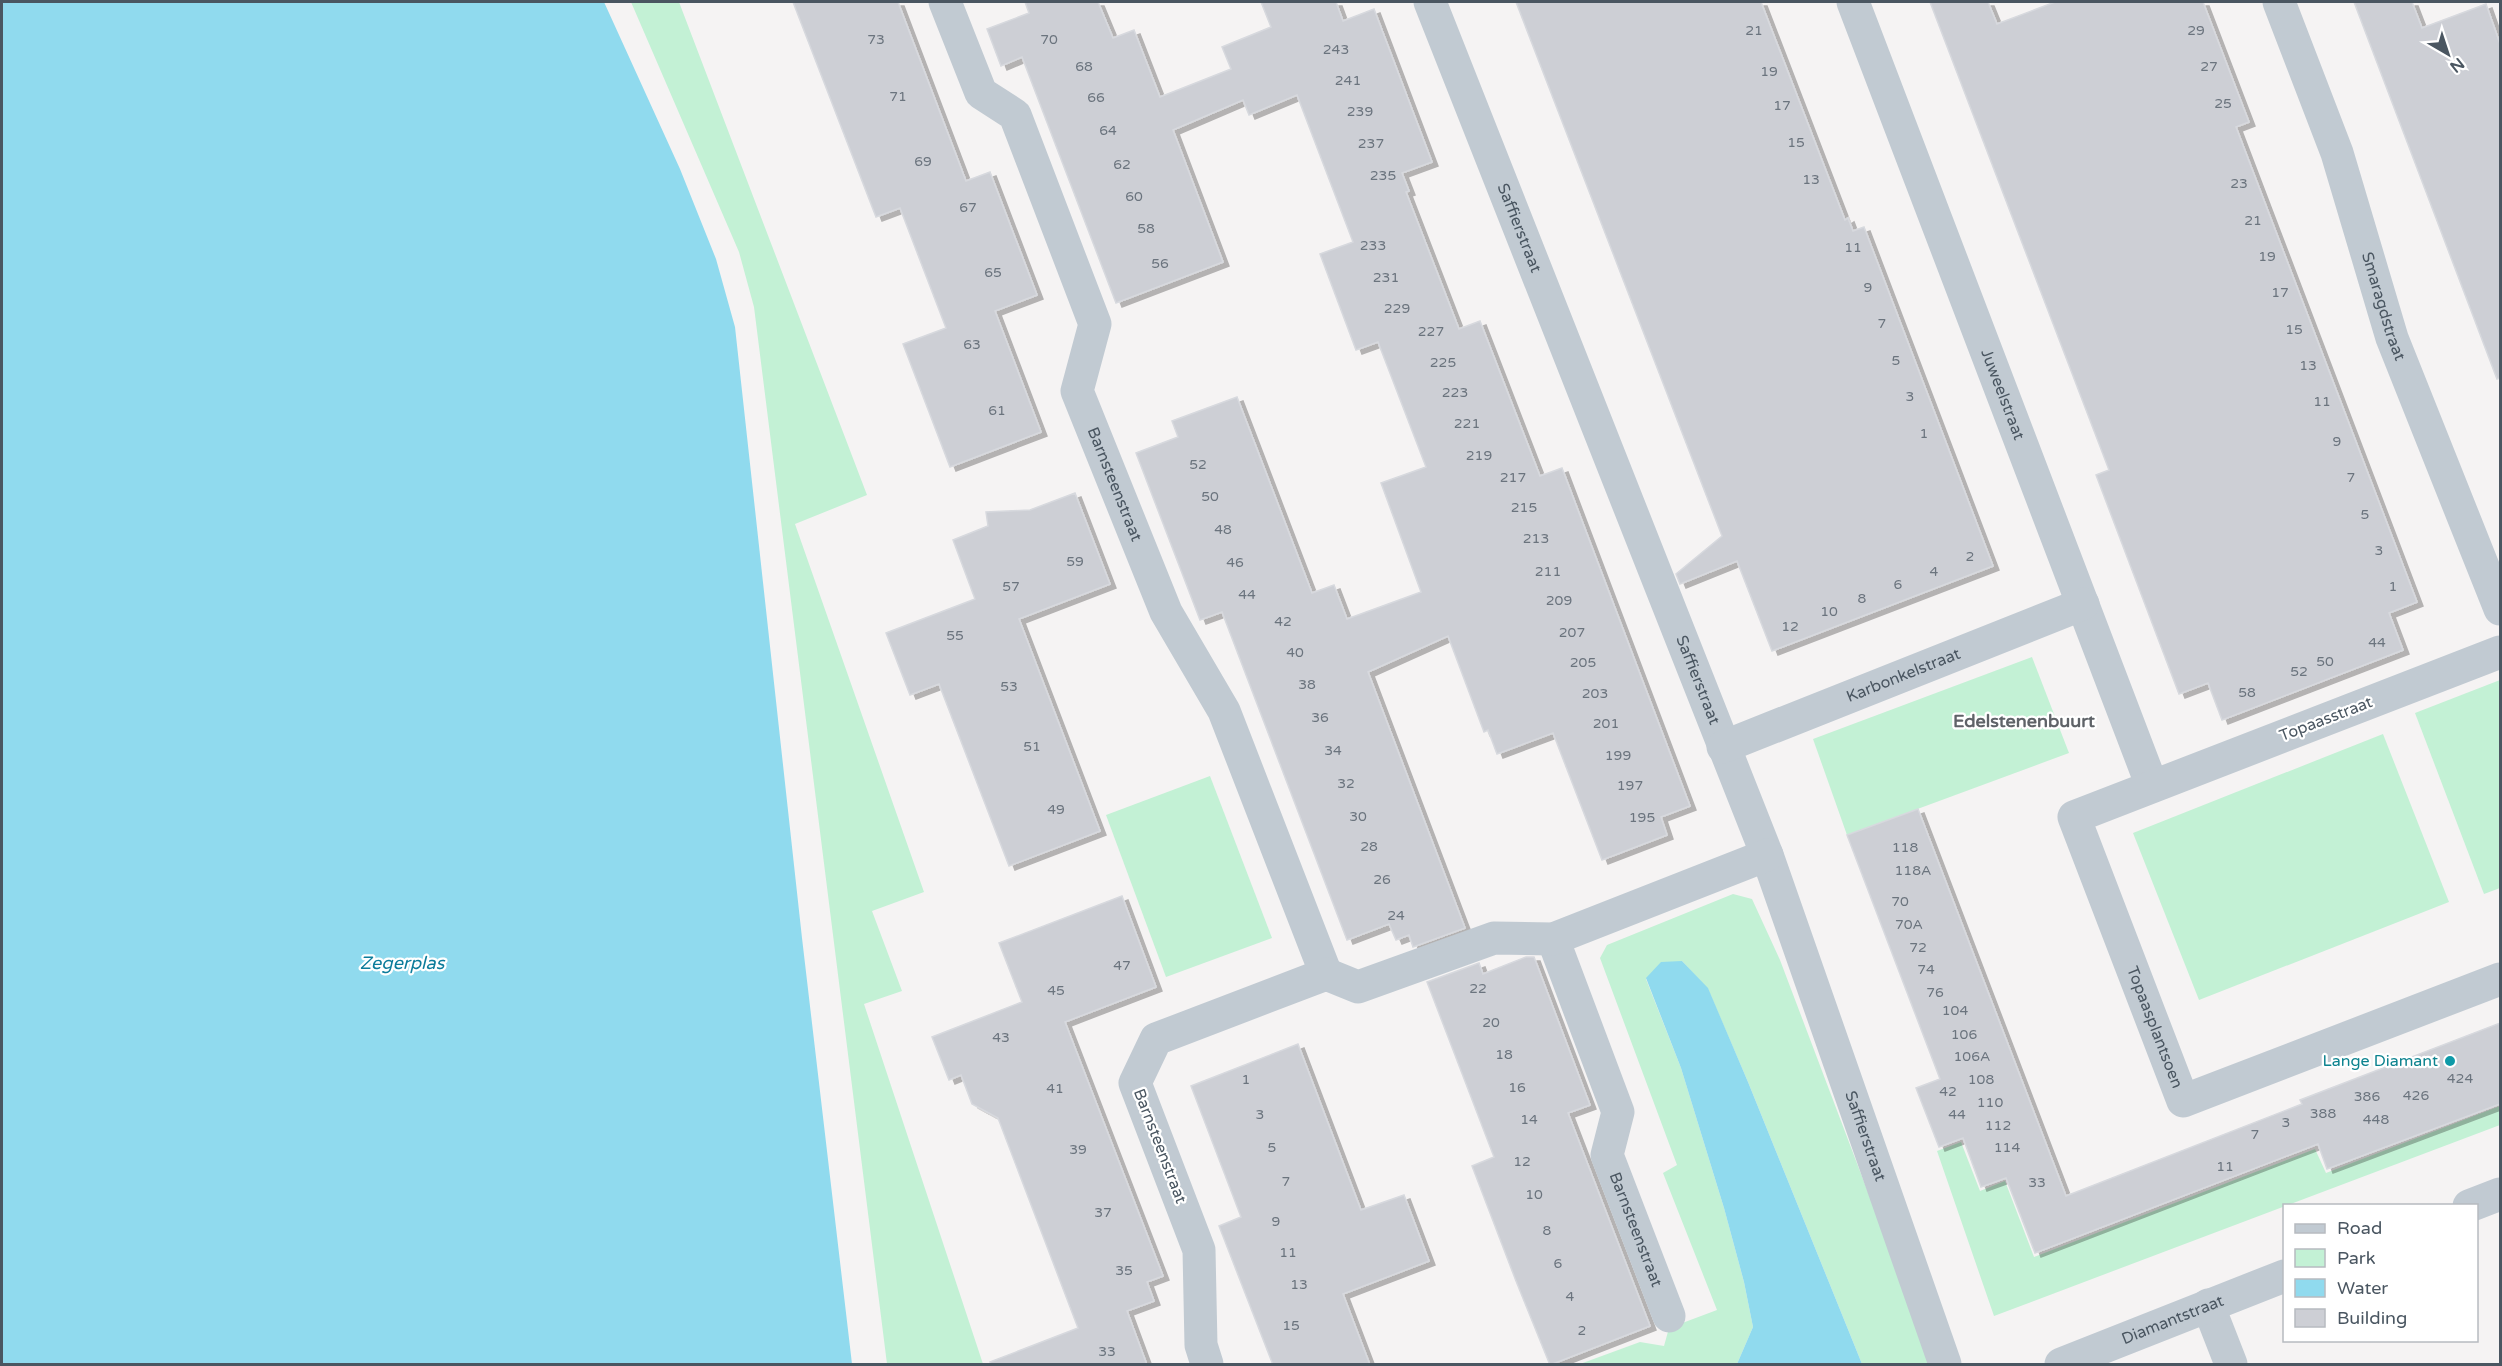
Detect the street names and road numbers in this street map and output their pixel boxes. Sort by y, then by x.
street label: Saffierstraat [1493,181,1546,275]
street label: Smaragdstraat [2357,250,2410,364]
street label: Juweelstraat [1976,346,2029,443]
street label: Barnsteenstraat [1083,424,1146,544]
street label: Saffierstraat [1671,633,1724,727]
street label: Karbonkelstraat [1843,644,1963,707]
street label: Topaasstraat [2277,692,2375,746]
street label: Topaasplantsoen [2122,963,2187,1091]
street label: Barnsteenstraat [1129,1086,1191,1206]
street label: Saffierstraat [1840,1088,1890,1184]
street label: Barnsteenstraat [1605,1169,1667,1290]
street label: Diamantstraat [2119,1291,2227,1349]

